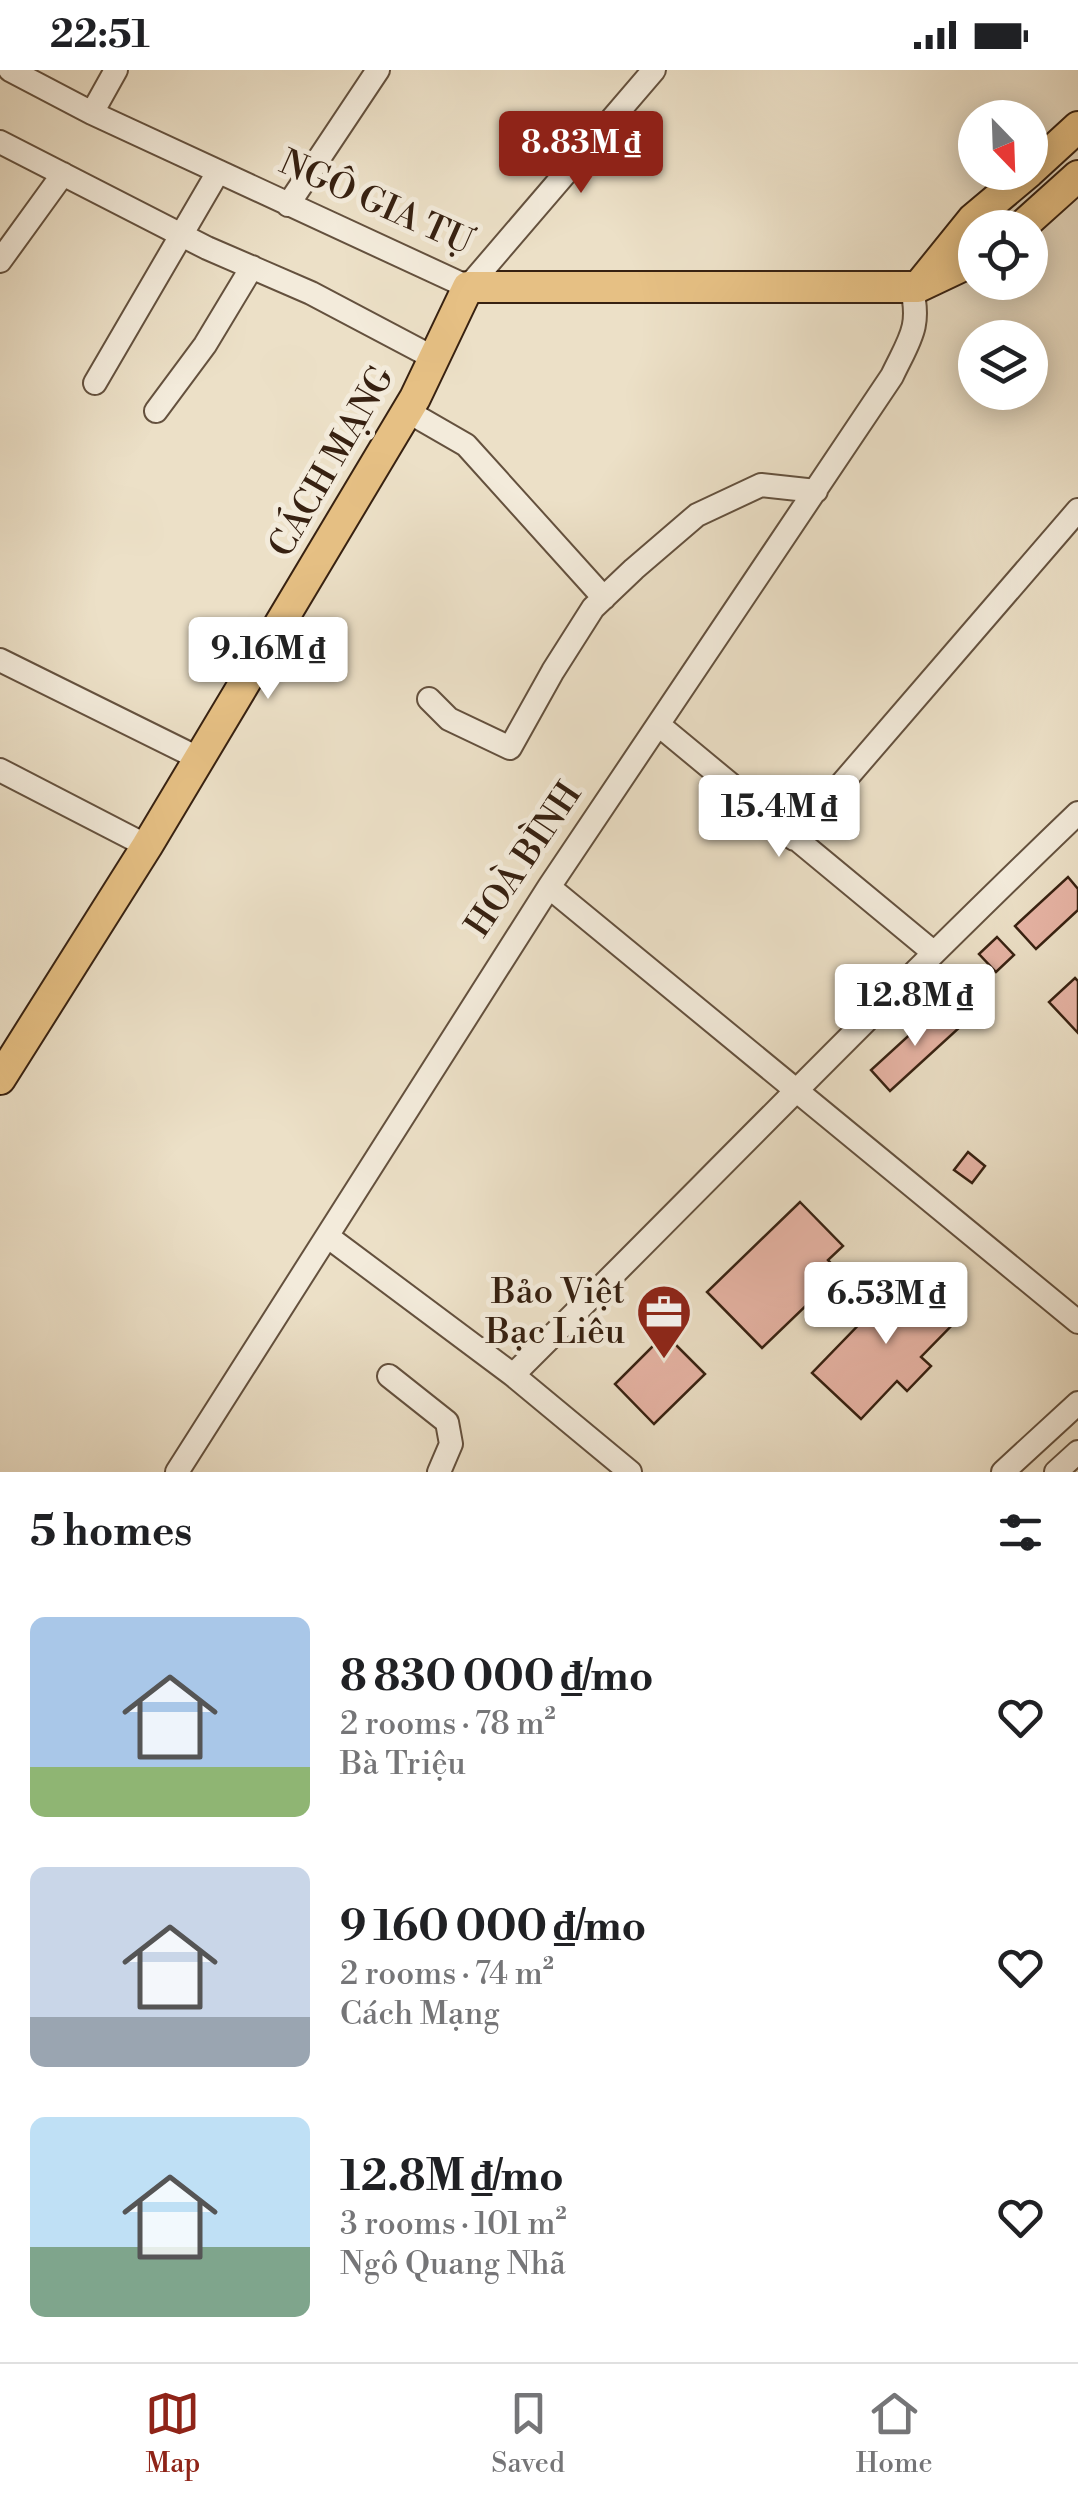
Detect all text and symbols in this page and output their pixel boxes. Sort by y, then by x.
text: 22:51 [50,12,150,59]
north arrow [958,100,1048,190]
map controls [958,100,1048,410]
pin: 8.83M ₫ [489,111,673,196]
text: 8.83M ₫ [521,123,641,163]
street label: NGÔ GIA TỰ [273,140,481,265]
button: locate [958,210,1048,300]
button: layers [958,320,1048,410]
street label: CÁCH MẠNG [258,358,404,565]
pin: 9.16M ₫ [176,617,360,702]
text: 9.16M ₫ [211,629,325,669]
street label: HOÀ BÌNH [455,774,591,945]
pin: 15.4M ₫ [687,775,871,860]
text: 15.4M ₫ [721,787,837,827]
pin: 12.8M ₫ [823,964,1007,1049]
text: 12.8M ₫ [857,976,973,1016]
pin: 6.53M ₫ [794,1262,978,1347]
place label: Bảo Việt Bạc Liêu [484,1271,625,1354]
text: 6.53M ₫ [826,1274,946,1314]
office icon: Bảo Việt Bạc Liêu [634,1282,694,1361]
icon: filters [993,1505,1048,1560]
text: 5 homes [30,1506,192,1559]
text: 8 830 000 ₫/mo [340,1651,654,1704]
icon: home [110,1657,230,1777]
icon: heart [993,1690,1048,1745]
text: 2 rooms · 78 m² [340,1704,556,1744]
text: Bà Triệu [340,1744,466,1784]
text: 9 160 000 ₫/mo [340,1901,646,1954]
icon: home [110,1907,230,2027]
icon: heart [993,1940,1048,1995]
text: 2 rooms · 74 m² [340,1954,554,1994]
text: Cách Mạng [340,1994,500,2034]
text: 12.8M ₫/mo [340,2151,564,2204]
icon: home [110,2157,230,2277]
icon: heart [993,2190,1048,2245]
text: 3 rooms · 101 m² [340,2204,567,2244]
text: Ngô Quang Nhã [340,2244,566,2284]
tab: Map [145,2386,201,2481]
tab: Saved [491,2386,565,2481]
tab: Home [856,2386,933,2481]

